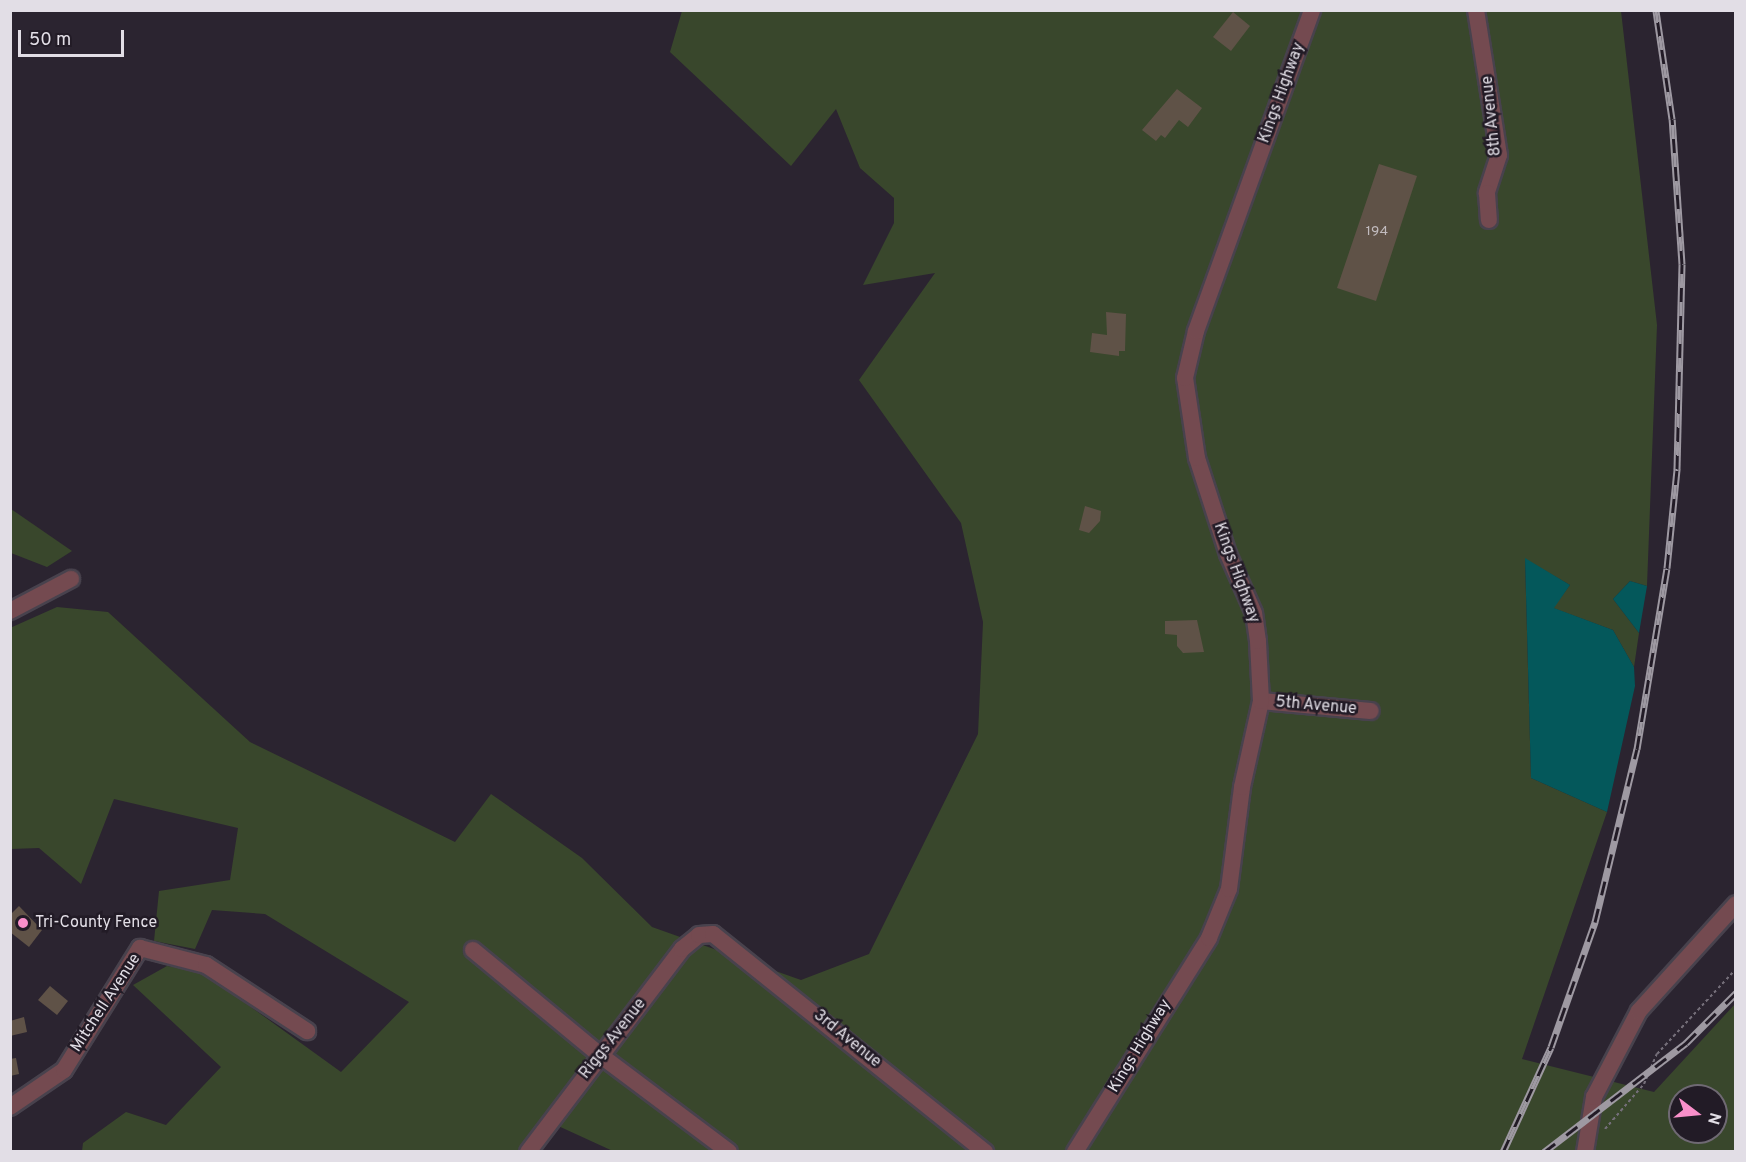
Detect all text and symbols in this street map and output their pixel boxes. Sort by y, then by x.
scale bar [21,18,128,56]
text: 50 m [29,29,71,52]
street label: Kings Highway [1255,40,1309,146]
street label: 8th Avenue [1478,74,1506,158]
house number: 194 [1366,224,1388,240]
street label: Kings Highway [1209,520,1263,626]
street label: 5th Avenue [1274,693,1358,719]
place label: Tri-County Fence [35,913,157,933]
marker: Tri-County Fence [16,916,30,930]
street label: Mitchell Avenue [67,950,145,1056]
street label: Riggs Avenue [575,995,651,1083]
street label: Kings Highway [1105,996,1175,1096]
street label: 3rd Avenue [809,1006,885,1072]
north arrow [1668,1084,1728,1144]
text: N [1702,1110,1725,1127]

